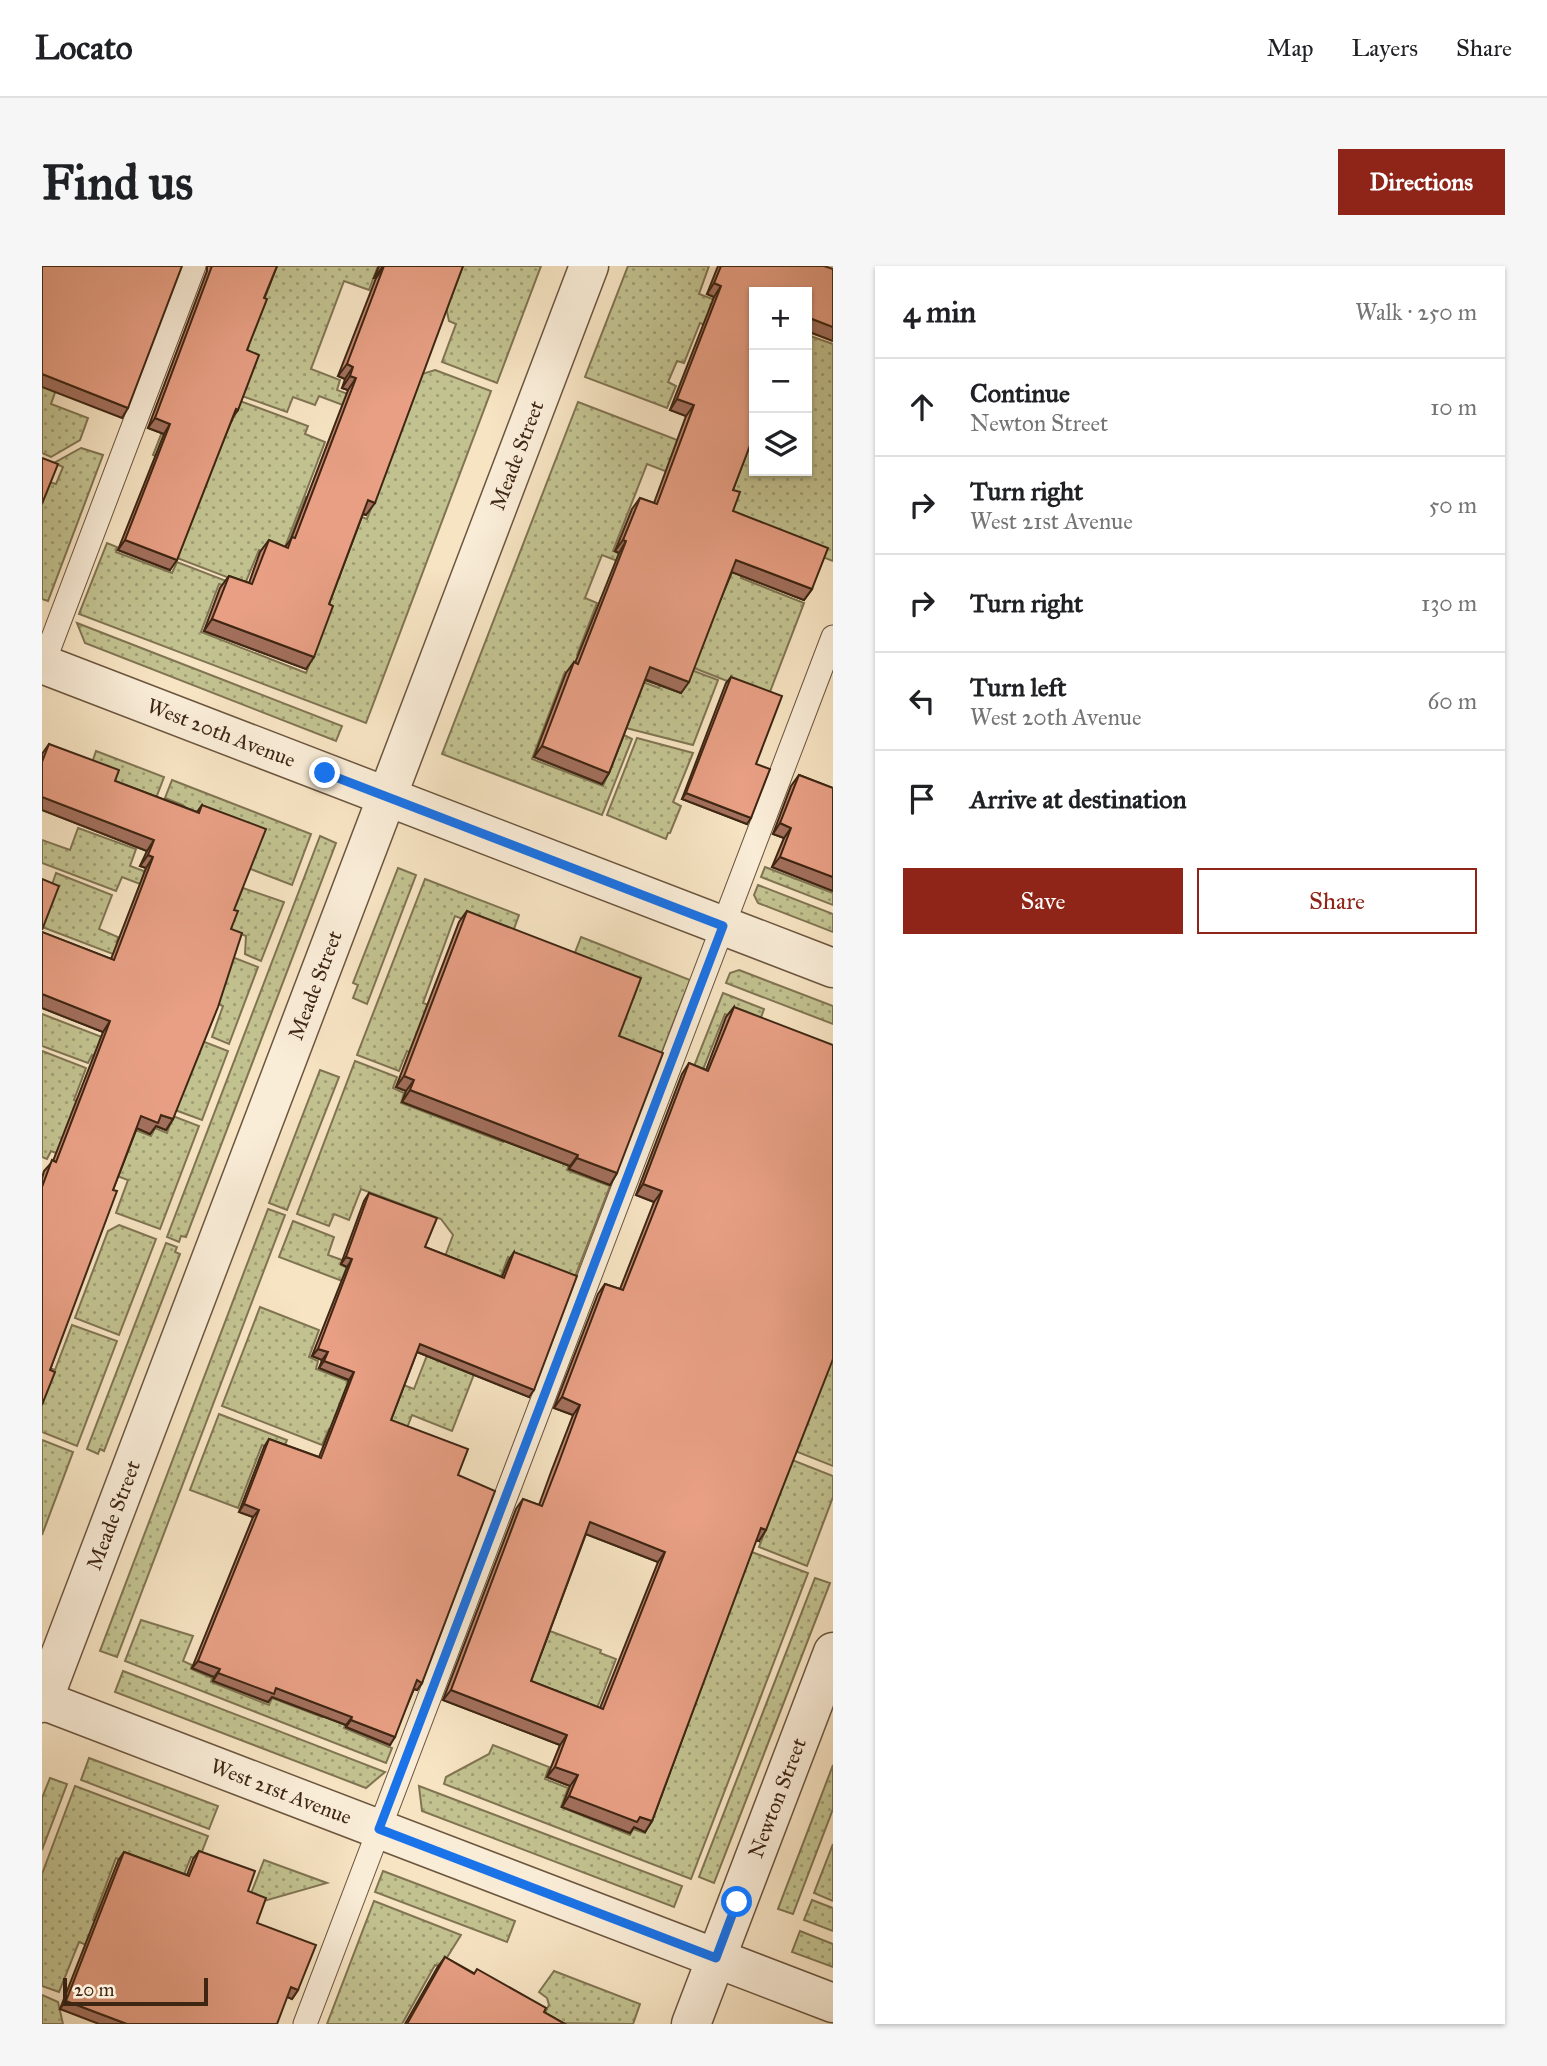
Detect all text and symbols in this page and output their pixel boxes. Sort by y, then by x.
text: Locato [35,28,133,68]
text: Map [1267,33,1314,63]
text: Layers [1352,33,1418,63]
text: Share [1456,33,1512,63]
button: Directions [1338,149,1505,215]
text: Find us [42,153,193,212]
map controls [749,287,812,476]
button: + [749,287,812,350]
text: 4 min [903,294,976,330]
text: Walk · 250 m [1355,298,1477,326]
button: − [749,350,812,413]
text: Continue [970,377,1070,409]
icon: ahead [903,388,941,426]
text: 10 m [1430,393,1477,421]
street label: Meade Street [484,396,550,514]
text: Newton Street [970,409,1108,437]
button: layers [749,413,812,476]
text: Turn right [970,475,1083,507]
icon: right [903,486,941,524]
text: 50 m [1429,491,1477,519]
text: West 21st Avenue [970,507,1133,535]
icon: right [903,584,941,622]
text: Turn right [970,587,1083,619]
text: 130 m [1421,589,1477,617]
text: Turn left [970,671,1066,703]
icon: left [903,682,941,720]
text: 60 m [1428,687,1477,715]
street label: West 20th Avenue [143,693,299,773]
text: West 20th Avenue [970,703,1142,731]
route end [309,757,340,788]
icon: arrive [903,780,941,818]
text: Arrive at destination [970,783,1187,815]
button: Save [903,868,1183,934]
button: Share [1197,868,1477,934]
street label: Meade Street [283,926,348,1044]
street label: Meade Street [81,1456,146,1574]
street label: Newton Street [743,1734,812,1862]
street label: West 21st Avenue [207,1753,355,1830]
route start [721,1886,752,1917]
scale bar [63,1975,208,2007]
text: 20 m [74,1978,115,2001]

